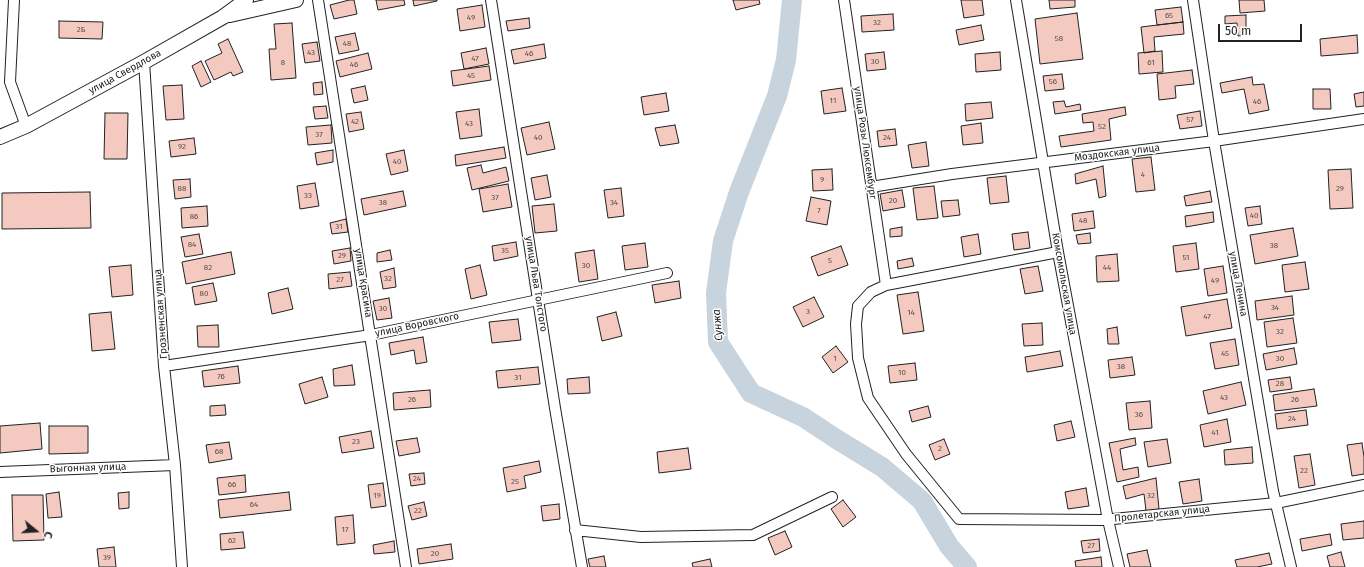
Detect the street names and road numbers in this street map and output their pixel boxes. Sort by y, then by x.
street label: улица Свердлова [87,47,163,97]
street label: улица Розы Люксембург [851,86,879,200]
street label: Моздокская улица [1074,142,1160,164]
street label: Комсомольская улица [1049,232,1079,336]
street label: улица Льва Толстого [523,235,549,333]
street label: улица Красина [352,248,374,318]
street label: улица Ленина [1226,251,1250,317]
street label: Грозненская улица [152,269,170,359]
street label: улица Воровского [374,310,460,340]
street label: Выгонная улица [50,461,126,475]
street label: Пролетарская улица [1114,503,1210,525]

